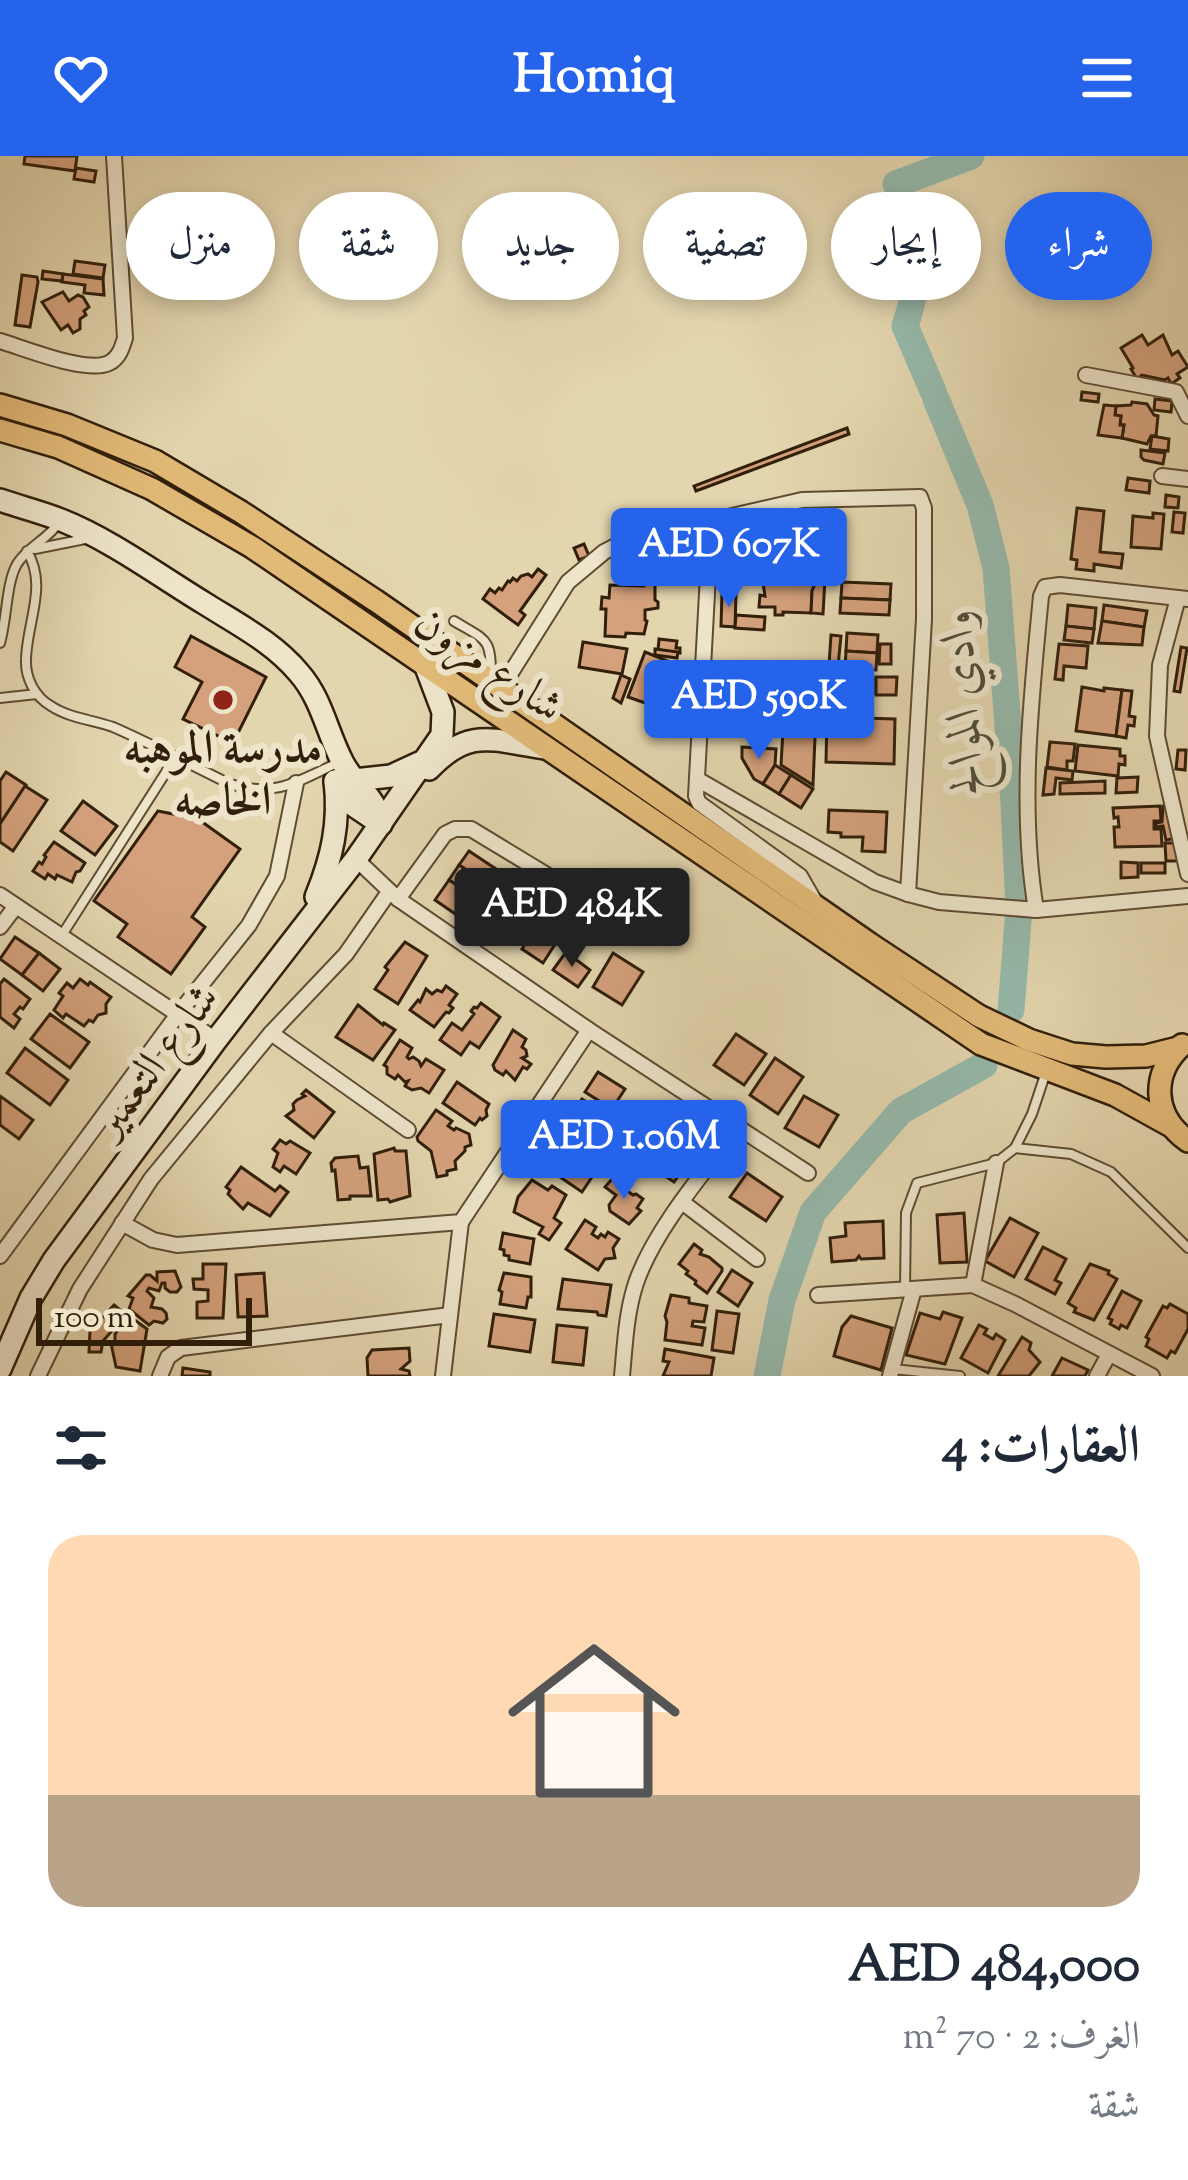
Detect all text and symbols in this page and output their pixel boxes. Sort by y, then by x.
text: Homiq [513,39,675,117]
icon: heart [48,45,114,111]
icon: menu [1074,45,1140,111]
chip: منزل [126,192,275,300]
chip: شقة [299,192,438,300]
chip: جديد [462,192,619,300]
chip: تصفية [643,192,807,300]
chip: إيجار [831,192,981,300]
chip: شراء [1005,192,1152,300]
pin: AED 607K [605,508,853,610]
text: AED 607K [638,519,820,575]
street label: شارع مزون [399,594,575,742]
water label: وادي الموالح [925,606,1008,797]
pin: AED 590K [635,660,883,762]
text: AED 590K [671,671,847,727]
marker: مدرسة الموهبه الخاصه [210,687,236,713]
place label: مدرسة الموهبه الخاصه [124,719,322,836]
pin: AED 484K [448,868,696,970]
text: AED 484K [481,879,663,935]
street label: شارع التعمير [76,972,238,1156]
pin: AED 1.06M [487,1100,761,1202]
text: AED 1.06M [528,1111,720,1167]
scale bar [36,1292,252,1345]
text: 100 m [54,1295,134,1343]
text: العقارات: 4 [942,1412,1140,1485]
icon: filters [48,1415,114,1481]
icon: home [486,1613,702,1829]
text: AED 484,000 [848,1931,1140,2004]
text: الغرف: 2 · 70 m² [902,2011,1140,2067]
text: شقة [1088,2080,1140,2136]

